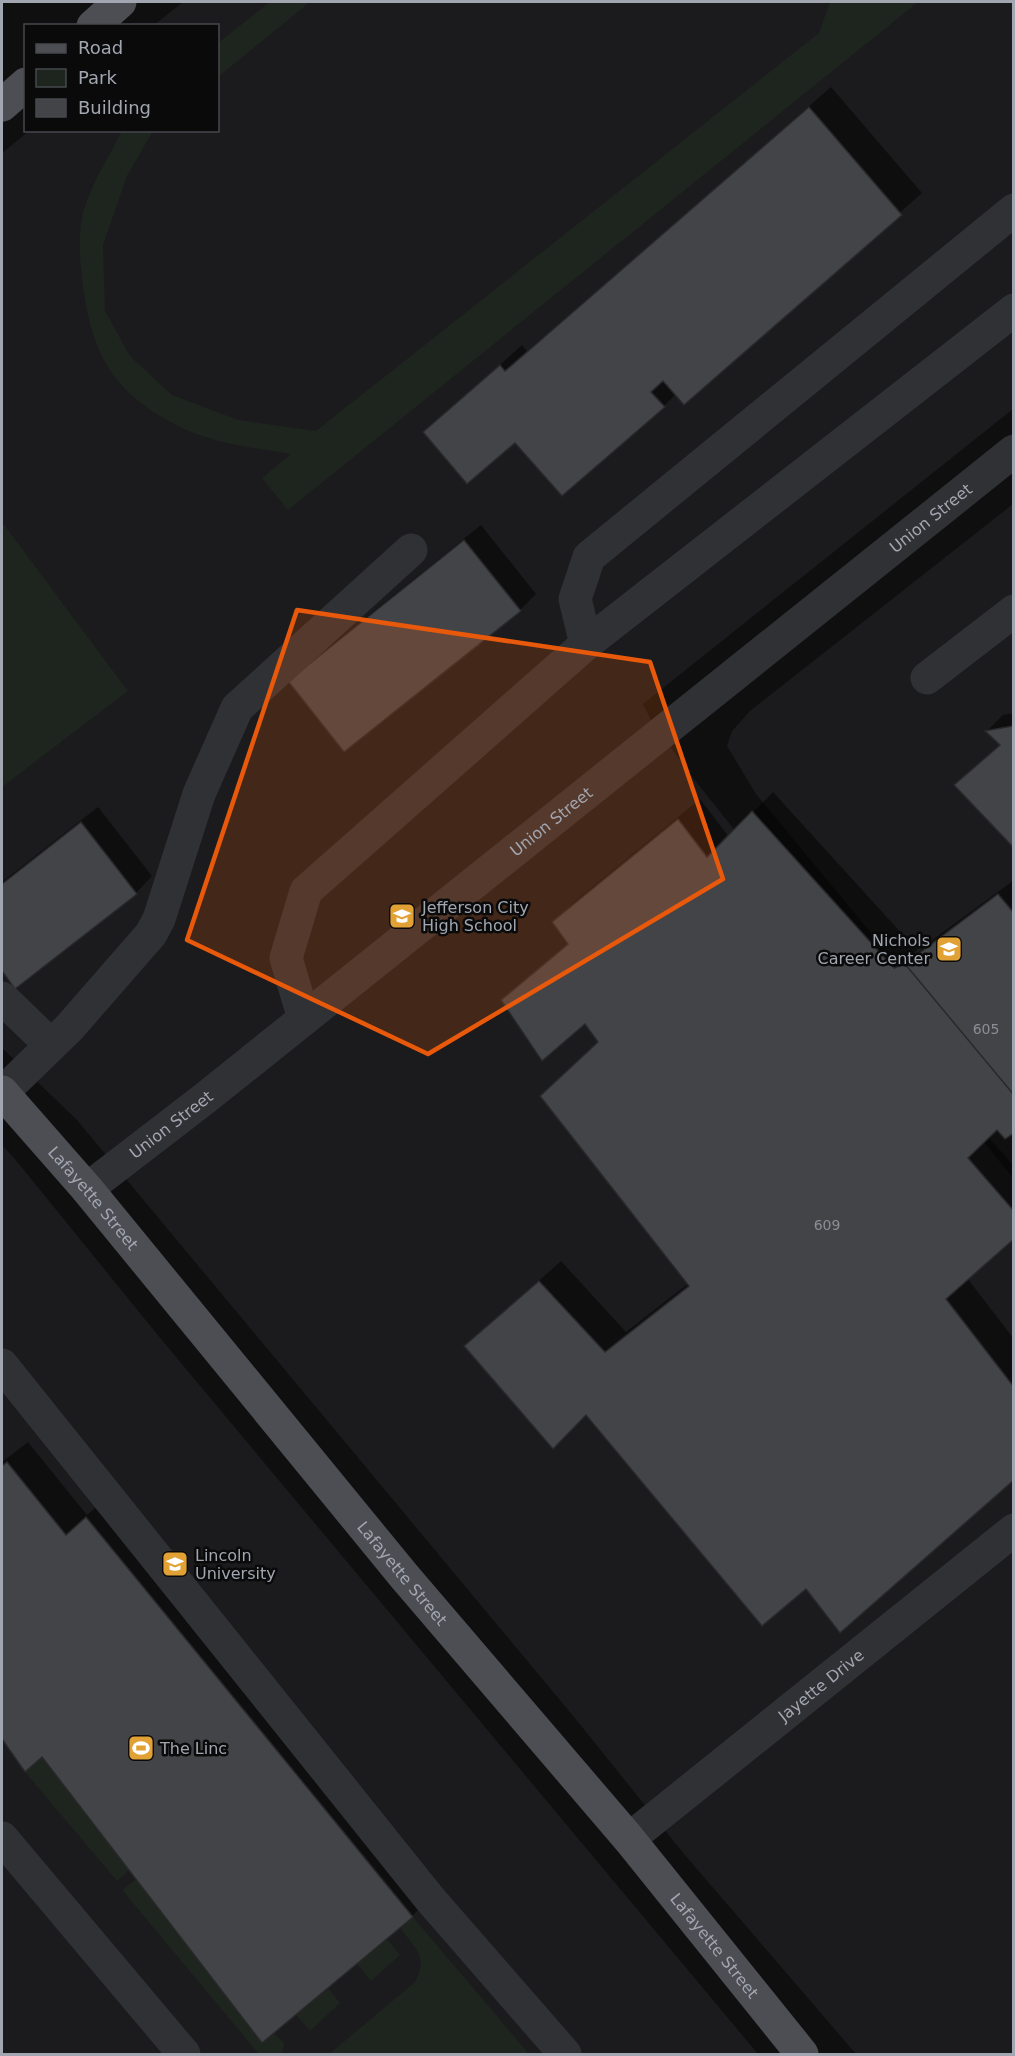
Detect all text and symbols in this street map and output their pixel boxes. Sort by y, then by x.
legend [24,24,219,132]
text: Road [78,37,123,58]
text: Park [78,67,117,88]
text: Building [78,97,151,118]
street label: Union Street [886,479,975,556]
street label: Union Street [506,783,596,860]
place label: Jefferson City High School [421,898,529,935]
school or university icon: Jefferson City High School [387,901,417,931]
place label: Nichols Career Center [818,931,930,968]
school or university icon: Nichols Career Center [934,934,964,964]
house number: 605 [973,1021,999,1037]
street label: Union Street [126,1086,216,1162]
street label: Lafayette Street [44,1142,142,1254]
house number: 609 [814,1217,840,1233]
street label: Lafayette Street [354,1517,451,1629]
place label: Lincoln University [195,1546,276,1583]
school or university icon: Lincoln University [160,1549,190,1579]
street label: Jayette Drive [774,1645,867,1726]
sports icon: The Linc [126,1733,156,1763]
place label: The Linc [159,1739,227,1758]
street label: Lafayette Street [667,1889,763,2002]

